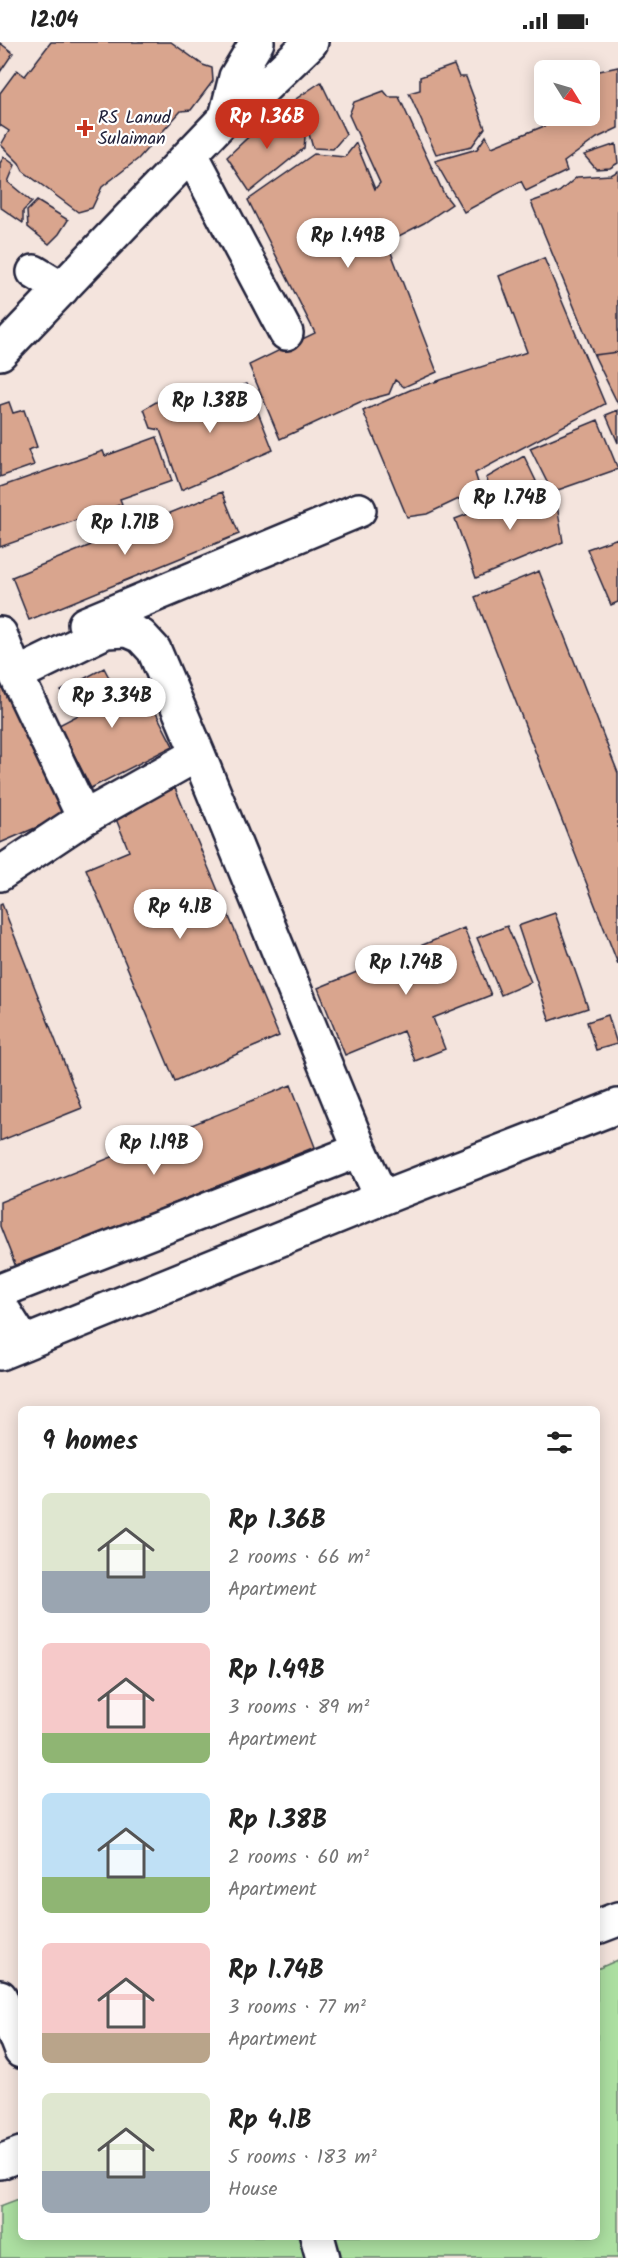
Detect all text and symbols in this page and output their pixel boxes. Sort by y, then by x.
text: 12:04 [30,4,78,39]
north arrow [534,60,600,126]
map controls [534,60,600,126]
pin: Rp 1.36B [205,99,329,150]
text: Rp 1.36B [229,102,305,134]
place label: RS Lanud Sulaiman [98,104,172,154]
marker: RS Lanud Sulaiman [76,119,94,137]
pin: Rp 1.49B [286,218,410,269]
text: Rp 1.49B [311,221,385,253]
pin: Rp 1.38B [148,383,272,434]
text: Rp 1.38B [172,386,248,418]
pin: Rp 1.74B [448,480,572,531]
text: Rp 1.74B [473,483,547,515]
pin: Rp 1.71B [63,505,187,556]
text: Rp 1.71B [90,508,160,540]
pin: Rp 3.34B [50,678,174,729]
text: Rp 3.34B [72,681,152,713]
pin: Rp 4.1B [125,889,235,940]
text: Rp 4.1B [148,892,212,924]
pin: Rp 1.74B [344,945,468,996]
text: Rp 1.74B [369,948,443,980]
pin: Rp 1.19B [92,1125,216,1176]
text: Rp 1.19B [119,1128,189,1160]
text: 9 homes [42,1421,138,1463]
icon: filters [543,1426,576,1459]
text: Rp 1.36B [228,1500,326,1542]
icon: home [90,1517,162,1589]
text: 2 rooms · 66 m² [228,1542,370,1574]
text: Apartment [228,1574,317,1606]
text: Rp 1.49B [228,1650,325,1692]
icon: home [90,1667,162,1739]
text: 3 rooms · 89 m² [228,1692,369,1724]
text: Apartment [228,1724,317,1756]
text: Rp 1.38B [228,1800,327,1842]
icon: home [90,1817,162,1889]
text: 2 rooms · 60 m² [228,1842,369,1874]
text: Apartment [228,1874,317,1906]
text: Rp 1.74B [228,1950,324,1992]
icon: home [90,1967,162,2039]
text: 3 rooms · 77 m² [228,1992,366,2024]
text: Apartment [228,2024,317,2056]
text: Rp 4.1B [228,2100,312,2142]
icon: home [90,2117,162,2189]
text: 5 rooms · 183 m² [228,2142,377,2174]
text: House [228,2174,278,2206]

